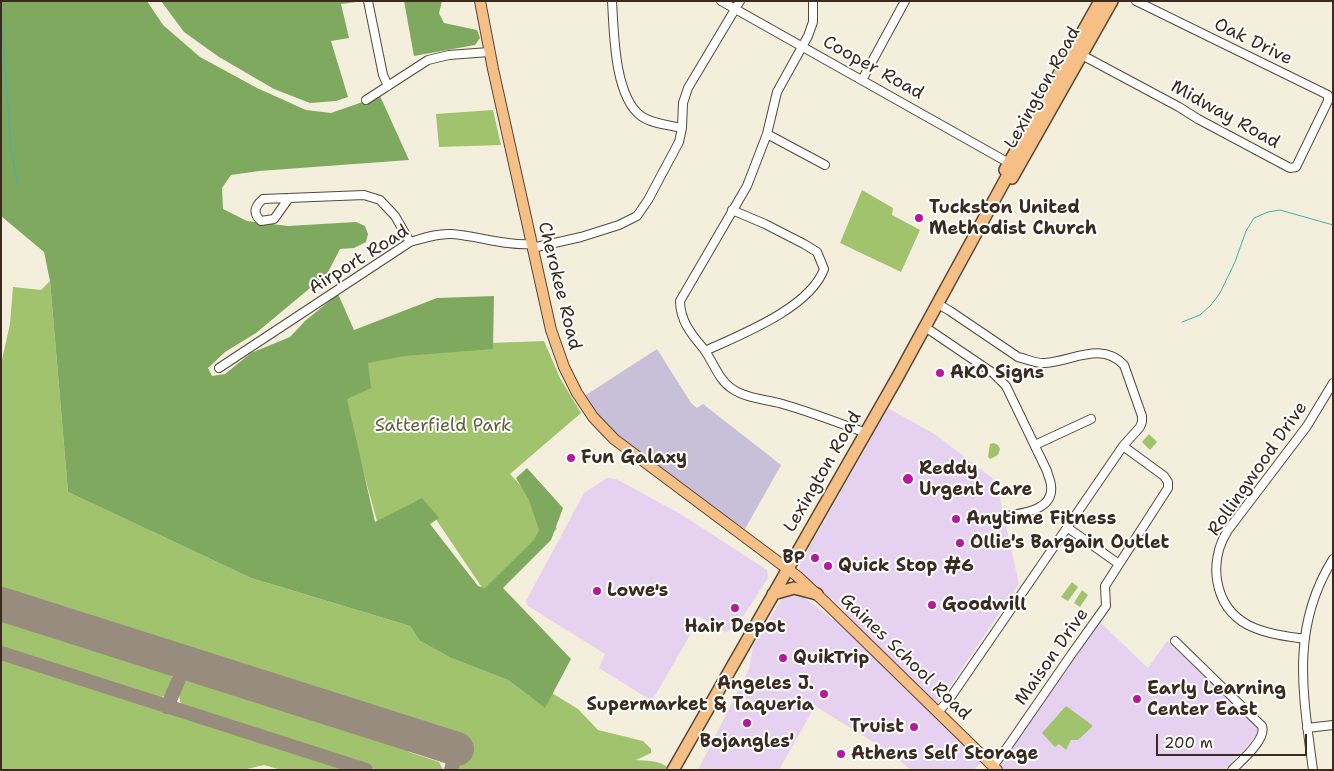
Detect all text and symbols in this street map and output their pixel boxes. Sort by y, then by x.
street label: Oak Drive [1210,14,1296,70]
street label: Lexington Road [1001,23,1085,153]
street label: Cooper Road [819,31,927,105]
street label: Midway Road [1167,76,1283,154]
place label: Tuckston United Methodist Church [929,197,1097,240]
marker: Tuckston United Methodist Church [913,212,925,224]
street label: Cherokee Road [533,220,585,352]
street label: Airport Road [305,221,413,299]
place label: AKO Signs [950,362,1044,384]
marker: AKO Signs [934,367,946,379]
street label: Rollingwood Drive [1204,398,1312,540]
street label: Lexington Road [780,408,866,536]
park label: Satterfield Park [375,415,511,437]
place label: Fun Galaxy [581,447,687,469]
marker: Fun Galaxy [565,452,577,464]
place label: Reddy Urgent Care [919,458,1032,500]
marker: Reddy Urgent Care [901,472,915,486]
place label: Anytime Fitness [966,508,1116,530]
marker: Anytime Fitness [950,513,962,525]
place label: Ollie's Bargain Outlet [970,532,1169,554]
marker: Ollie's Bargain Outlet [954,537,966,549]
place label: BP [782,547,805,569]
marker: BP [809,552,821,564]
place label: Quick Stop #6 [838,555,974,577]
marker: Quick Stop #6 [822,560,834,572]
place label: Lowe's [607,580,668,602]
marker: Lowe's [591,585,603,597]
street label: Gaines School Road [835,589,975,725]
place label: Goodwill [942,594,1026,616]
marker: Goodwill [926,599,938,611]
marker: Hair Depot [729,602,741,614]
street label: Maison Drive [1010,604,1094,710]
place label: Hair Depot [684,616,786,638]
place label: QuikTrip [793,647,869,669]
marker: QuikTrip [777,652,789,664]
place label: Angeles J. Supermarket & Taqueria [586,673,814,716]
place label: Early Learning Center East [1147,678,1286,721]
marker: Angeles J. Supermarket & Taqueria [818,688,830,700]
marker: Early Learning Center East [1131,693,1143,705]
place label: Truist [850,716,904,738]
marker: Bojangles' [741,717,753,729]
marker: Truist [908,721,920,733]
scale bar [1159,724,1310,756]
place label: Bojangles' [700,731,794,753]
text: 200 m [1164,733,1213,753]
place label: Athens Self Storage [851,743,1038,765]
marker: Athens Self Storage [835,748,847,760]

